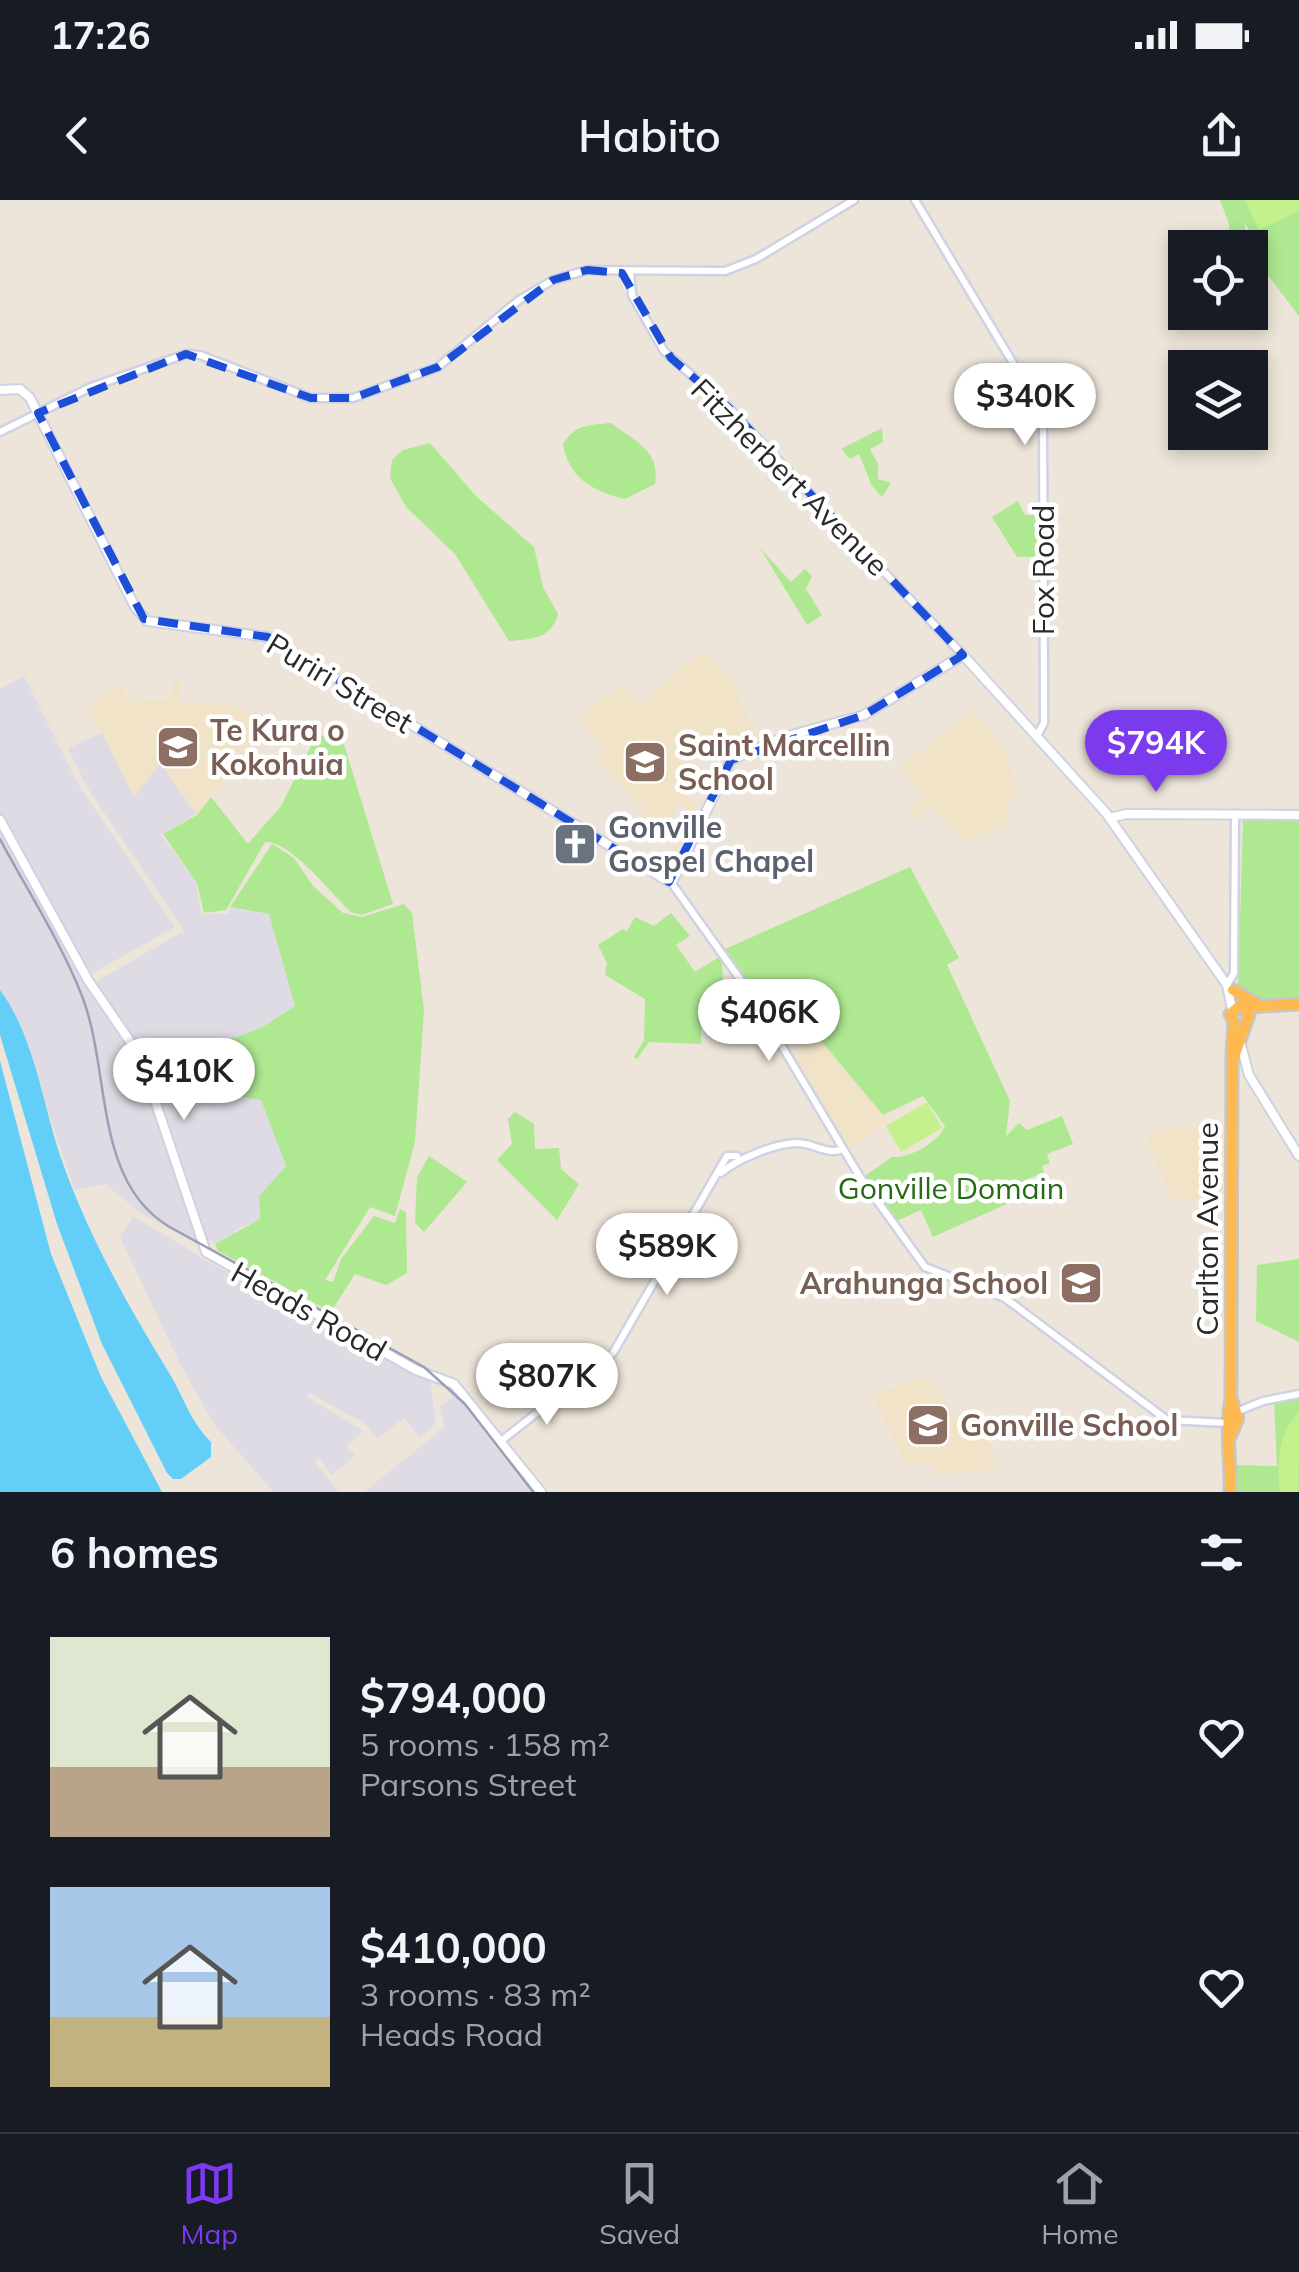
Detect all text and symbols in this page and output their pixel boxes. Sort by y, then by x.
text: 17:26 [50,11,151,59]
text: Habito [578,107,721,163]
icon: back [50,108,105,163]
icon: share [1194,108,1249,163]
map controls [1168,230,1268,450]
button: locate [1168,230,1268,330]
button: layers [1168,350,1268,450]
pin: $340K [955,363,1095,448]
street label: Fitzherbert Avenue [683,370,897,584]
text: $340K [976,375,1074,415]
street label: Fox Road [1024,505,1062,635]
street label: Puriri Street [260,625,420,741]
pin: $794K [1086,710,1226,795]
place label: Te Kura o Kokohuia [210,711,345,783]
text: $794K [1107,722,1205,762]
school or university icon: Te Kura o Kokohuia [155,724,201,770]
place label: Saint Marcellin School [678,726,891,798]
school or university icon: Saint Marcellin School [622,739,668,785]
place label: Gonville Gospel Chapel [608,808,814,880]
church icon: Gonville Gospel Chapel [552,821,598,867]
pin: $406K [699,979,839,1064]
text: $406K [720,991,818,1031]
pin: $410K [114,1038,254,1123]
text: $410K [135,1050,233,1090]
street label: Carlton Avenue [1188,1122,1226,1336]
park label: Gonville Domain [838,1169,1064,1207]
pin: $589K [597,1213,737,1298]
text: $589K [618,1225,716,1265]
street label: Heads Road [225,1253,393,1369]
school or university icon: Arahunga School [1058,1260,1104,1306]
place label: Arahunga School [800,1264,1048,1302]
pin: $807K [477,1343,617,1428]
text: $807K [498,1355,596,1395]
school or university icon: Gonville School [905,1402,951,1448]
place label: Gonville School [960,1406,1178,1444]
icon: filters [1194,1525,1249,1580]
text: 6 homes [50,1526,219,1579]
text: $794,000 [360,1671,547,1724]
icon: home [130,1677,250,1797]
icon: heart [1194,1710,1249,1765]
text: 5 rooms · 158 m² [360,1724,610,1764]
text: Parsons Street [360,1764,576,1804]
text: $410,000 [360,1921,547,1974]
icon: home [130,1927,250,2047]
icon: heart [1194,1960,1249,2015]
text: 3 rooms · 83 m² [360,1974,591,2014]
text: Heads Road [360,2014,543,2054]
tab: Map [181,2156,238,2251]
tab: Saved [599,2156,680,2251]
tab: Home [1041,2156,1118,2251]

